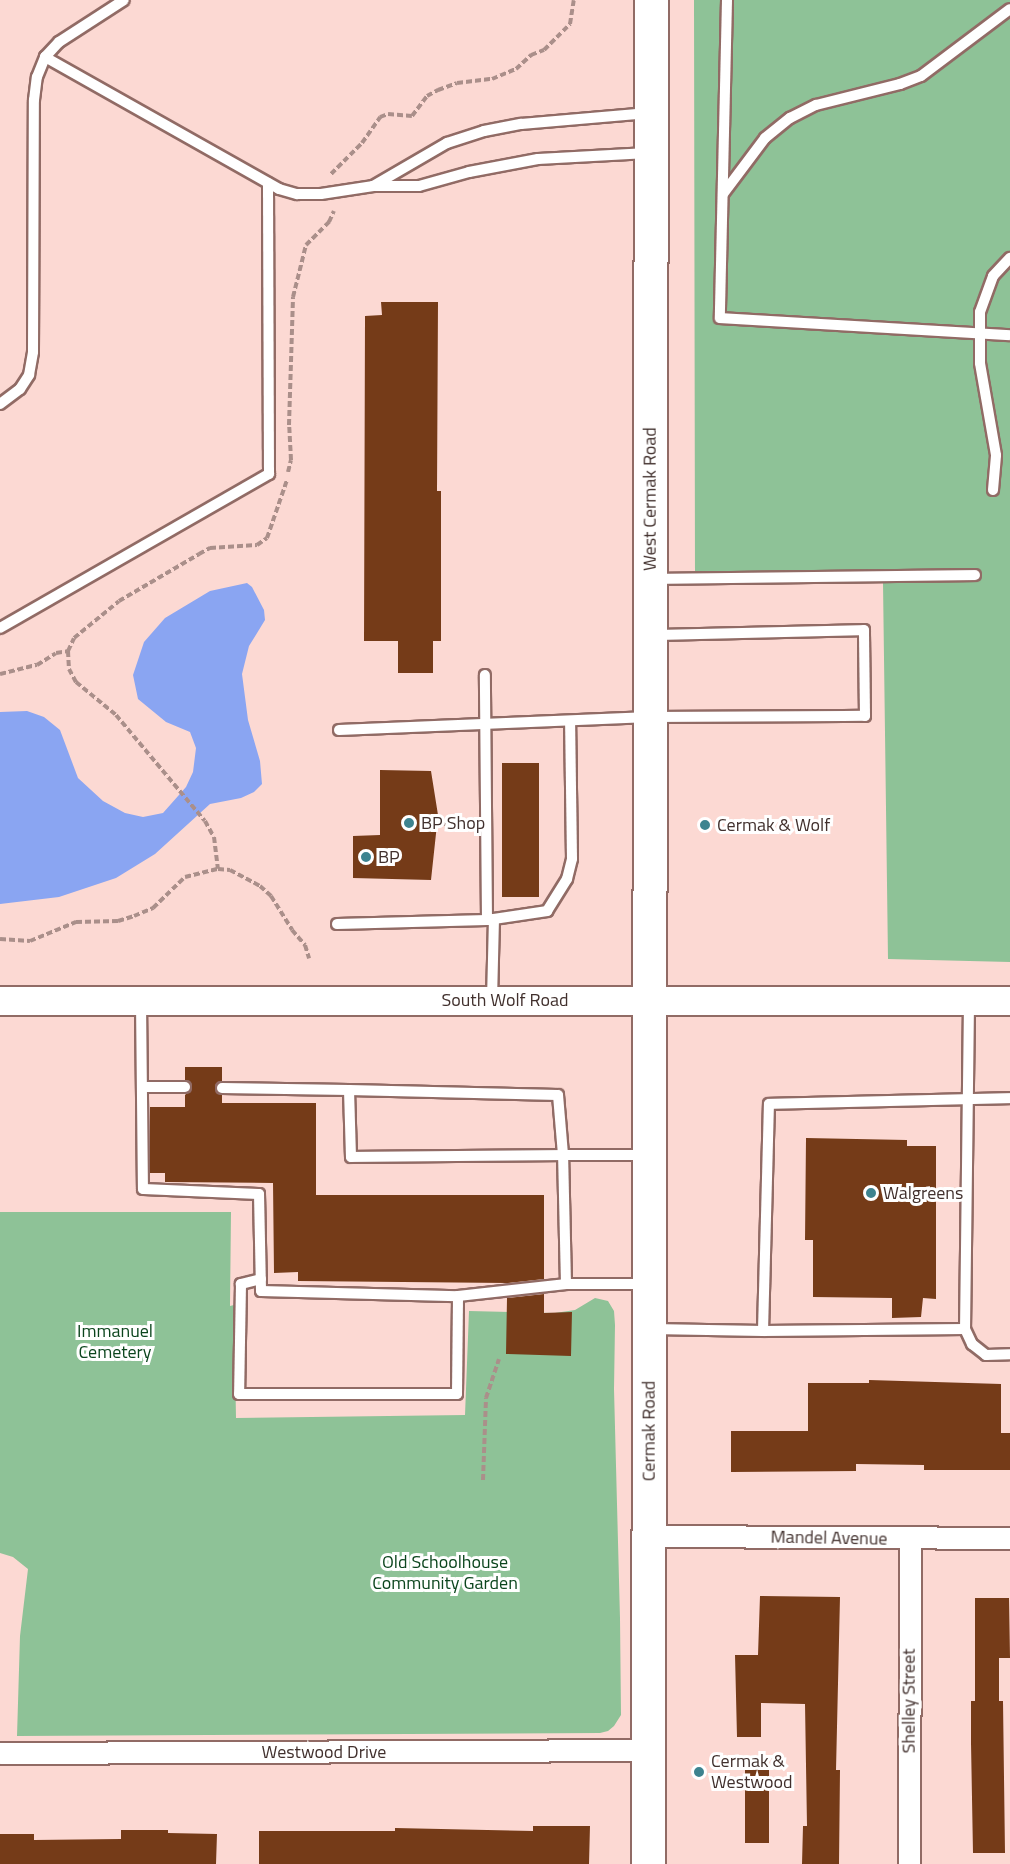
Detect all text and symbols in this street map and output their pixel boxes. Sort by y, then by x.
street label: West Cermak Road [639,427,661,571]
place label: BP Shop [421,812,485,834]
place label: Cermak & Wolf [717,814,830,836]
marker: BP Shop [402,816,416,830]
marker: Cermak & Wolf [698,818,712,832]
place label: BP [378,846,400,868]
marker: BP [359,850,373,864]
street label: South Wolf Road [442,989,568,1011]
place label: Walgreens [883,1182,963,1204]
marker: Walgreens [864,1186,878,1200]
park label: Immanuel Cemetery [77,1321,153,1364]
street label: Cermak Road [638,1381,660,1481]
street label: Mandel Avenue [770,1526,888,1550]
park label: Old Schoolhouse Community Garden [372,1552,518,1594]
street label: Shelley Street [898,1649,920,1753]
street label: Westwood Drive [262,1741,386,1763]
place label: Cermak & Westwood [711,1751,793,1794]
marker: Cermak & Westwood [692,1765,706,1779]

